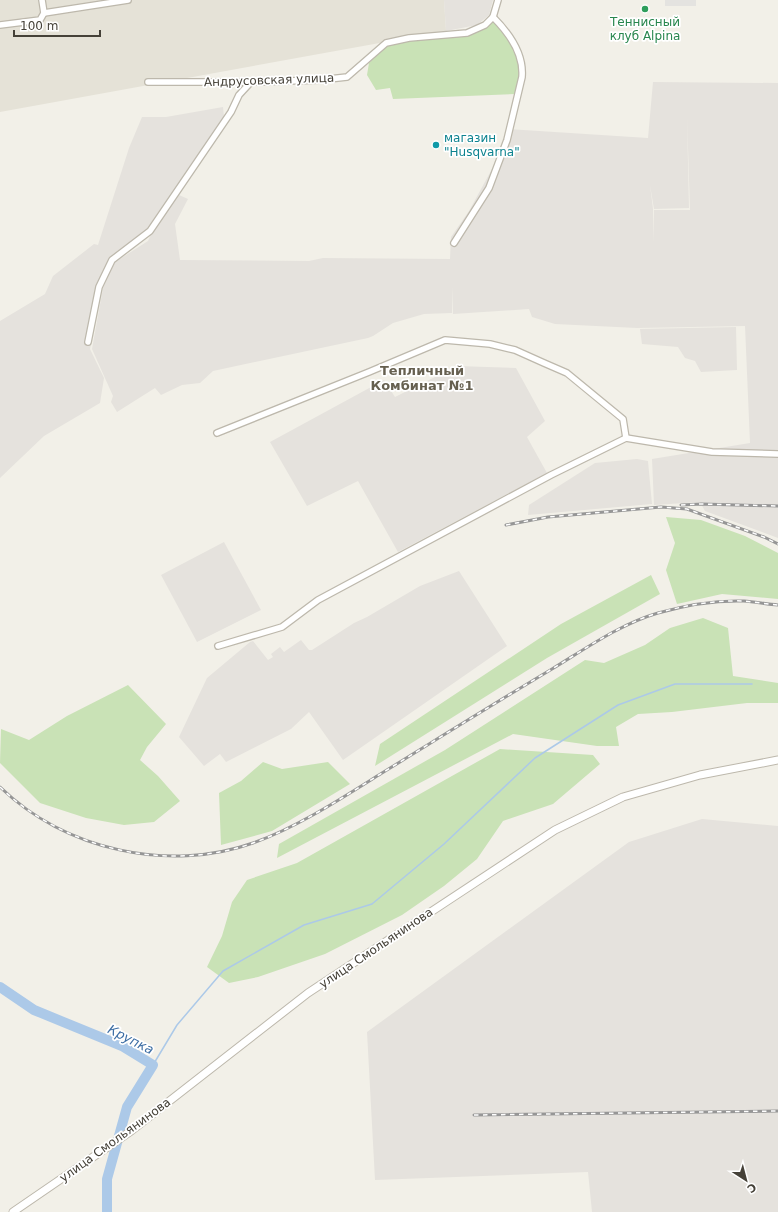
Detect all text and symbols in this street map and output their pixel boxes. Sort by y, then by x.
marker: Теннисный клуб Alpina [640,4,650,14]
scale bar [14,12,100,38]
place label: Теннисный клуб Alpina [609,15,680,43]
text: 100 m [20,19,58,33]
street label: Андрусовская улица [204,71,334,89]
place label: магазин "Husqvarna" [444,131,520,159]
marker: магазин "Husqvarna" [431,140,441,150]
district label: Тепличный Комбинат №1 [371,363,473,393]
street label: улица Смольянинова [317,905,435,991]
water label: Крупка [105,1022,156,1057]
street label: улица Смольянинова [57,1095,173,1185]
north arrow [726,1160,766,1200]
text: С [744,1180,759,1195]

